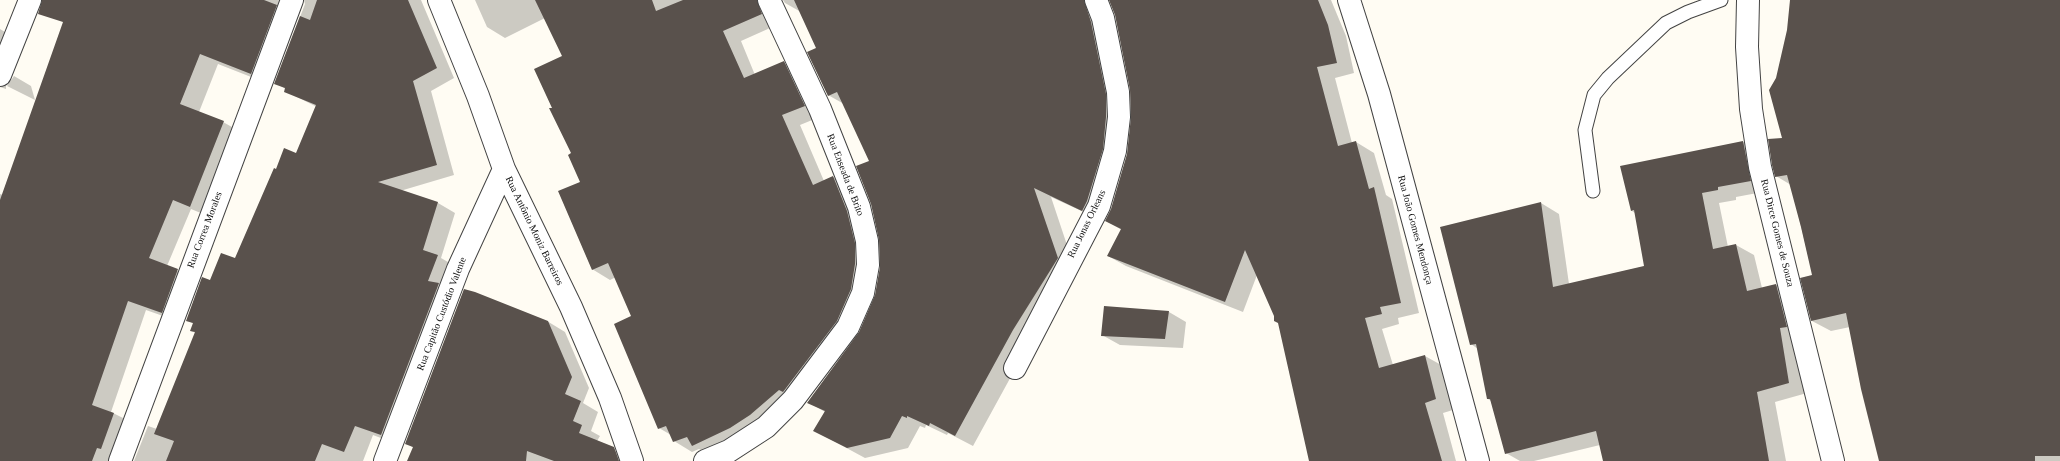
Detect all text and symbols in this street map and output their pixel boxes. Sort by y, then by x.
street label: Rua Enseada de Brito [824,132,866,218]
street label: Rua João Gomes Mendonça [1395,174,1435,286]
street label: Rua Antônio Moniz Barreiros [502,175,566,287]
street label: Rua Dirce Gomes de Souza [1758,178,1796,288]
street label: Rua Jonas Orleans [1065,188,1109,260]
street label: Rua Correa Morales [185,190,225,270]
street label: Rua Capitão Custódio Valente [415,255,469,373]

